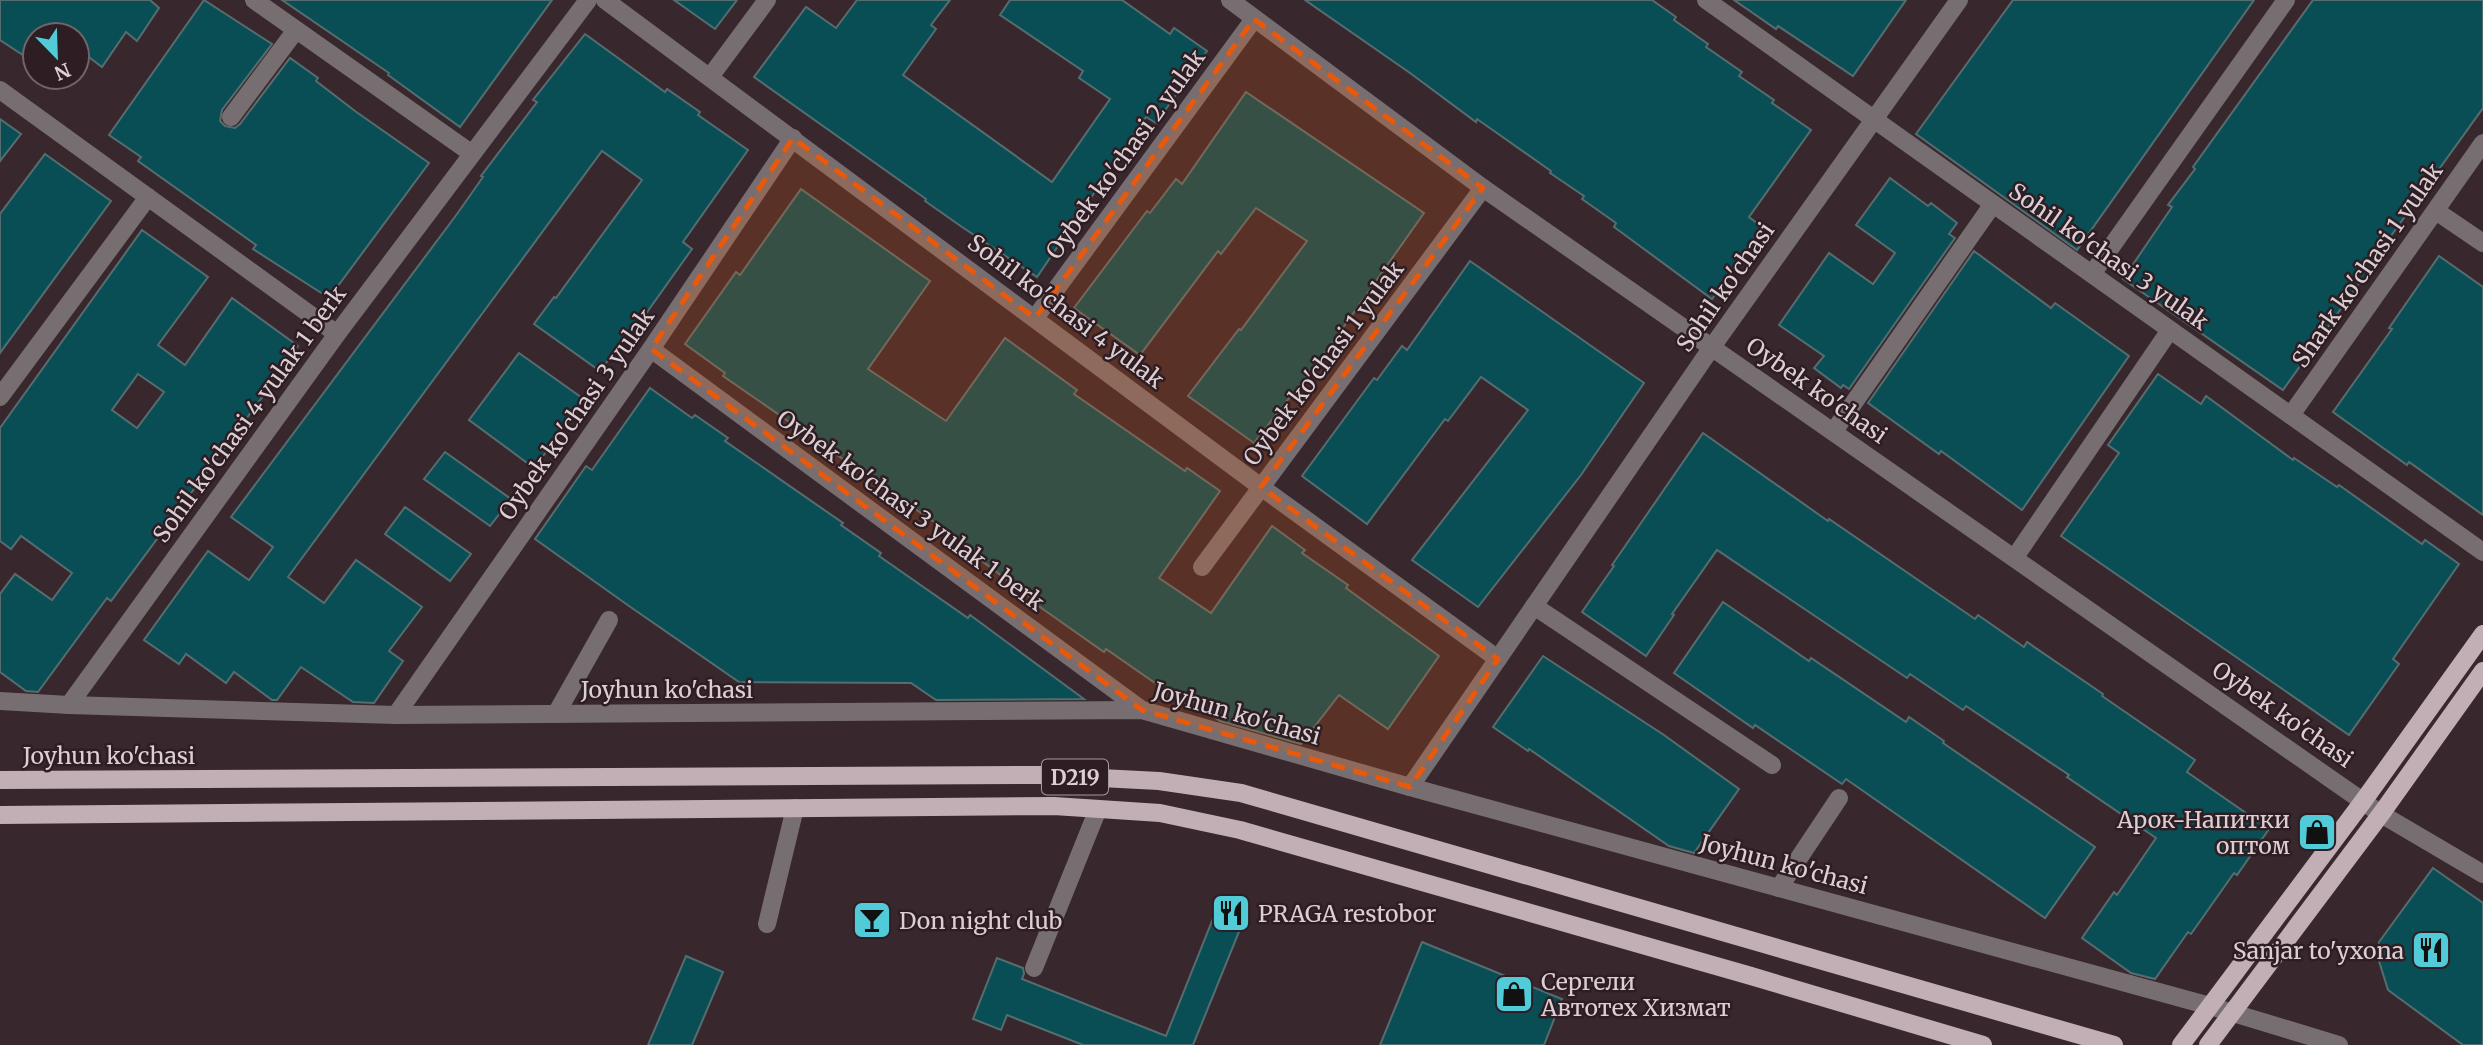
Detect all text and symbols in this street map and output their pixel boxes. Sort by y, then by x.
north arrow [21,21,91,91]
street label: Oybek ko'chasi 2 yulak [1039,43,1211,264]
text: N [51,58,74,86]
street label: Shark ko'chasi 1 yulak [2285,157,2449,373]
street label: Sohil ko'chasi 3 yulak [2004,176,2215,336]
street label: Sohil ko'chasi [1670,217,1780,357]
street label: Sohil ko'chasi 4 yulak [962,228,1170,395]
street label: Oybek ko'chasi 1 yulak [1237,255,1410,471]
street label: Sohil ko'chasi 4 yulak 1 berk [146,280,352,548]
street label: Oybek ko'chasi 3 yulak [492,302,660,525]
street label: Oybek ko'chasi [1741,331,1893,449]
street label: Oybek ko'chasi 3 yulak 1 berk [772,403,1051,617]
street label: Oybek ko'chasi [2207,655,2359,773]
street label: Joyhun ko'chasi [580,675,753,704]
street label: Joyhun ko'chasi [1149,675,1324,751]
street label: Joyhun ko'chasi [22,741,195,770]
road number: D219 [1042,760,1108,794]
place label: Арок-Напитки оптом [2116,805,2290,860]
shop icon: Арок-Напитки оптом [2296,811,2338,853]
street label: Joyhun ko'chasi [1696,827,1871,900]
restaurant icon: PRAGA restobor [1210,892,1252,934]
bar icon: Don night club [851,899,893,941]
place label: PRAGA restobor [1258,899,1436,928]
place label: Don night club [899,906,1062,935]
restaurant icon: Sanjar to'yxona [2410,929,2452,971]
place label: Sanjar to'yxona [2233,936,2404,965]
place label: Сергели Автотех Хизмат [1540,967,1731,1022]
shop icon: Сергели Автотех Хизмат [1493,973,1535,1015]

